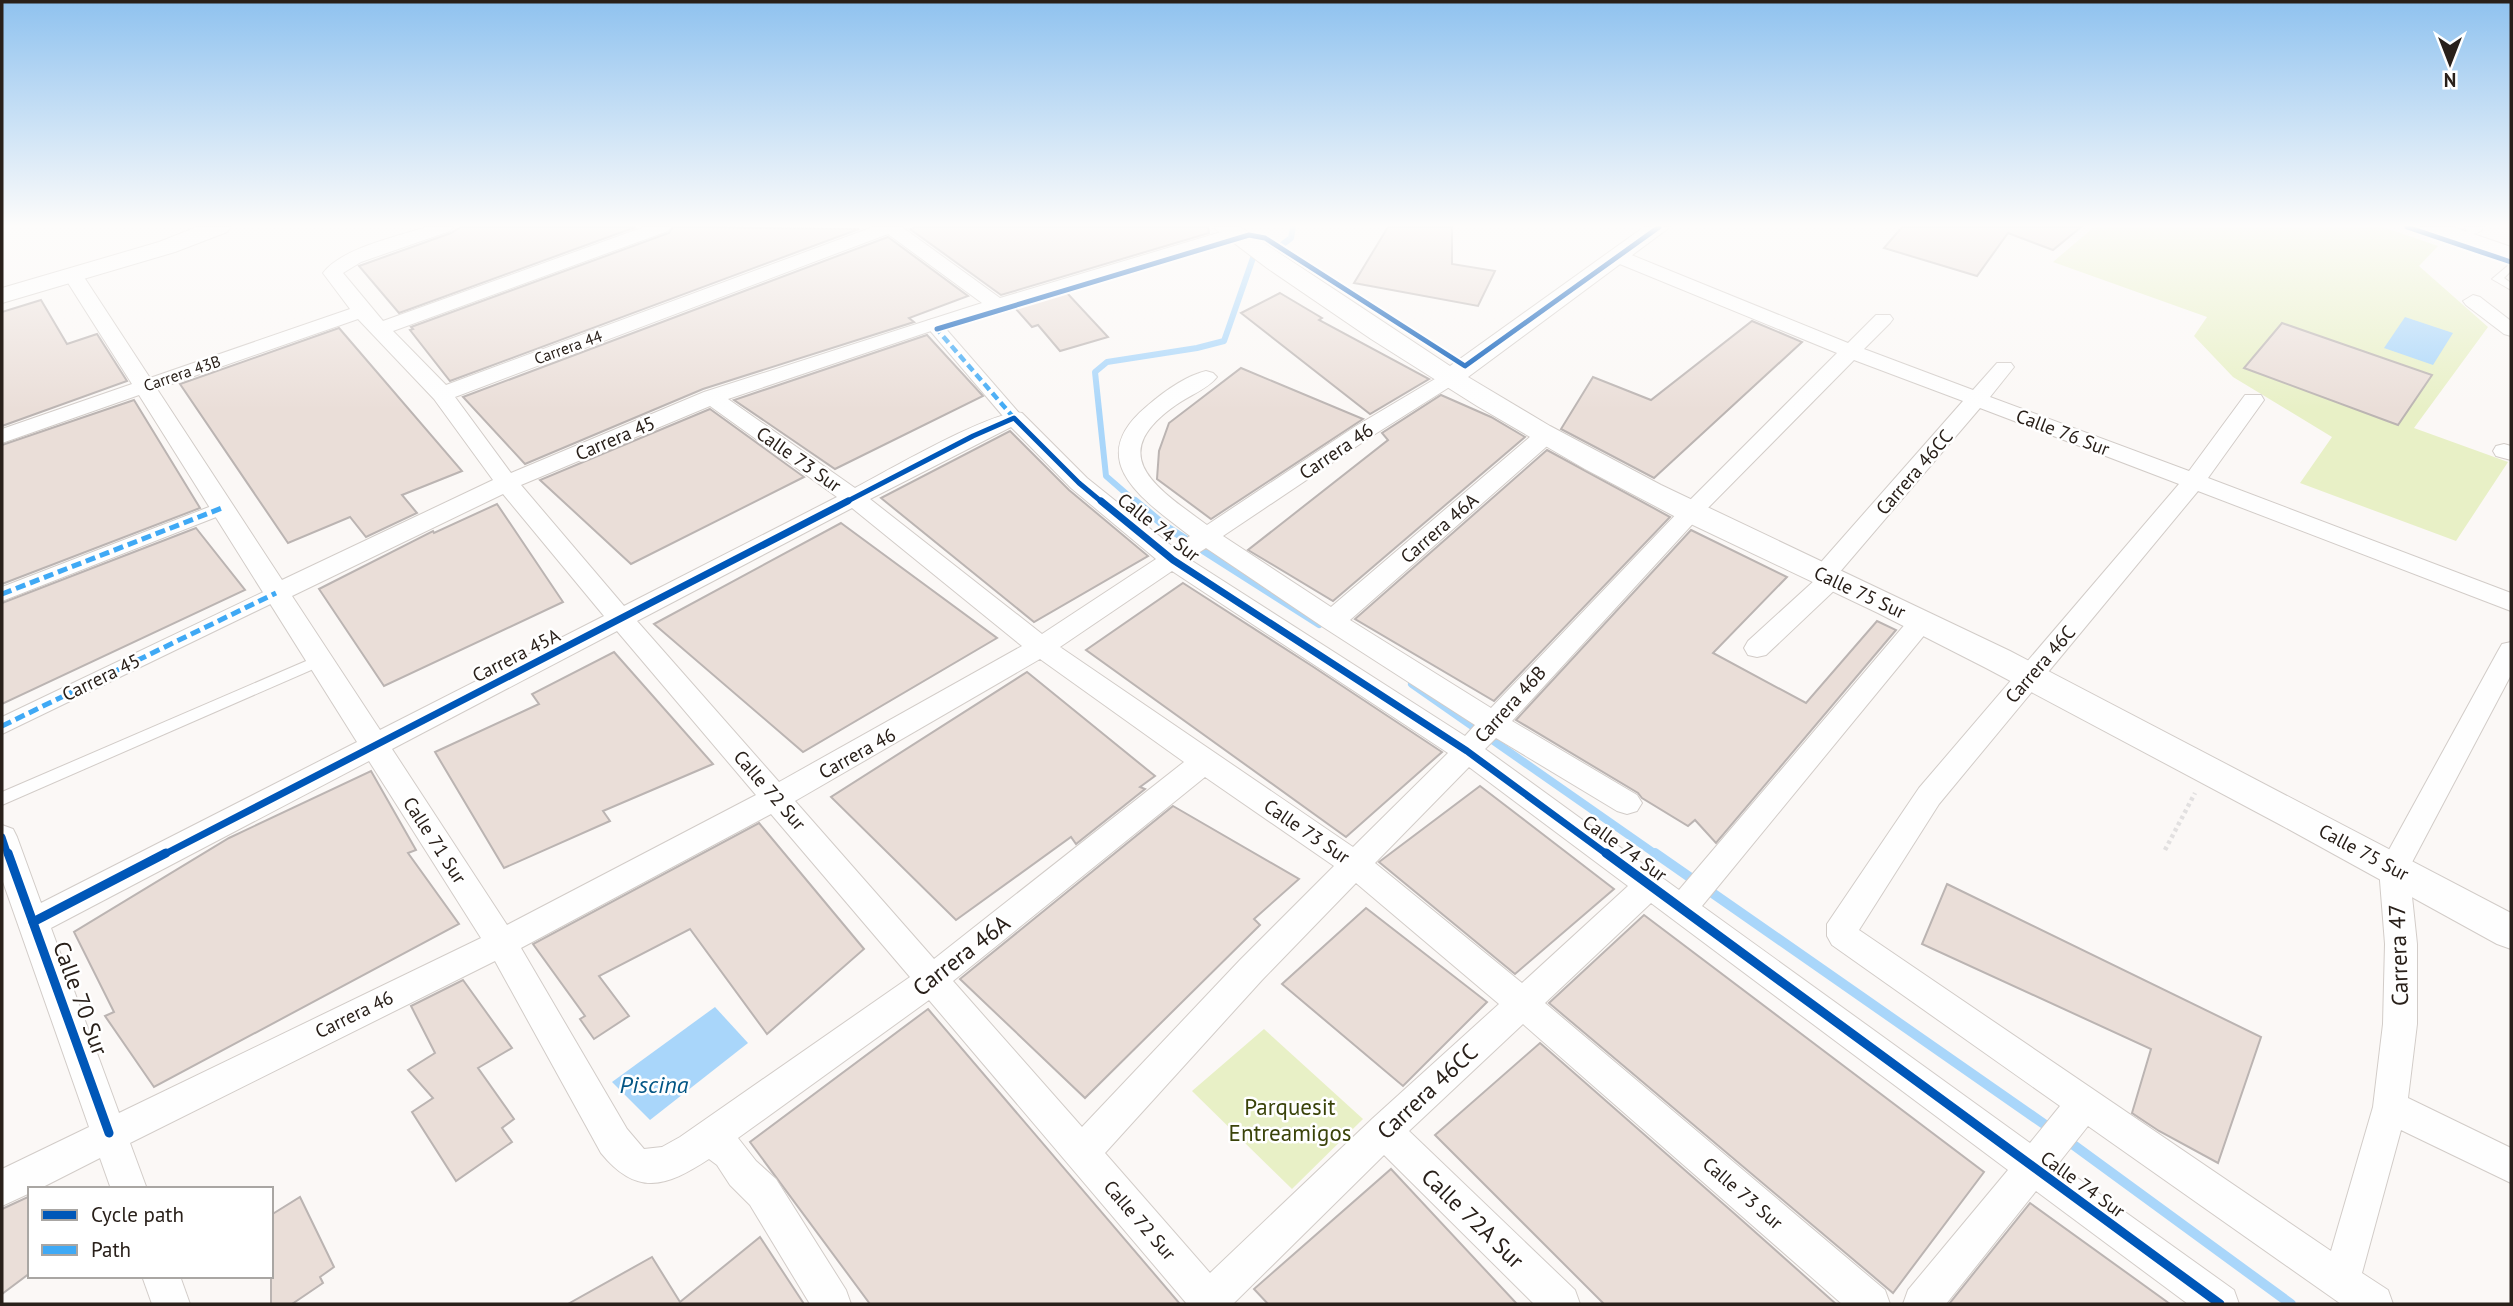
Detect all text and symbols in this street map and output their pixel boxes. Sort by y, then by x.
north arrow [2415,28,2485,98]
text: N [2444,68,2456,92]
street label: Carrera 44 [531,325,605,369]
street label: Carrera 43B [141,350,223,396]
street label: Calle 76 Sur [2013,403,2114,461]
street label: Carrera 45 [572,411,658,465]
street label: Carrera 46 [1294,418,1378,484]
street label: Calle 73 Sur [752,421,847,497]
street label: Carrera 46CC [1870,424,1958,520]
street label: Calle 74 Sur [1113,487,1206,567]
street label: Carrera 46A [1395,488,1483,568]
street label: Calle 75 Sur [1810,560,1910,624]
street label: Carrera 46C [2000,620,2080,708]
street label: Carrera 45A [468,623,564,687]
street label: Carrera 45 [58,648,144,706]
street label: Carrera 46B [1469,661,1551,747]
street label: Carrera 46 [814,722,900,784]
street label: Calle 72 Sur [729,745,812,835]
street label: Calle 71 Sur [398,792,472,888]
street label: Calle 73 Sur [1260,794,1355,869]
street label: Calle 74 Sur [1578,809,1672,887]
street label: Calle 75 Sur [2315,818,2414,886]
street label: Carrera 47 [2382,904,2414,1006]
street label: Carrera 46A [907,908,1016,1002]
street label: Calle 70 Sur [47,937,115,1059]
street label: Carrera 46 [311,985,397,1043]
street label: Carrera 46CC [1370,1037,1484,1145]
water label: Piscina [619,1069,689,1100]
park label: Parquesit Entreamigos [1229,1092,1351,1147]
street label: Calle 74 Sur [2036,1145,2130,1223]
street label: Calle 73 Sur [1698,1152,1788,1235]
street label: Calle 72A Sur [1416,1162,1531,1274]
street label: Calle 72 Sur [1099,1175,1182,1265]
legend [28,1187,273,1278]
text: Cycle path [91,1201,184,1228]
text: Path [91,1236,131,1263]

